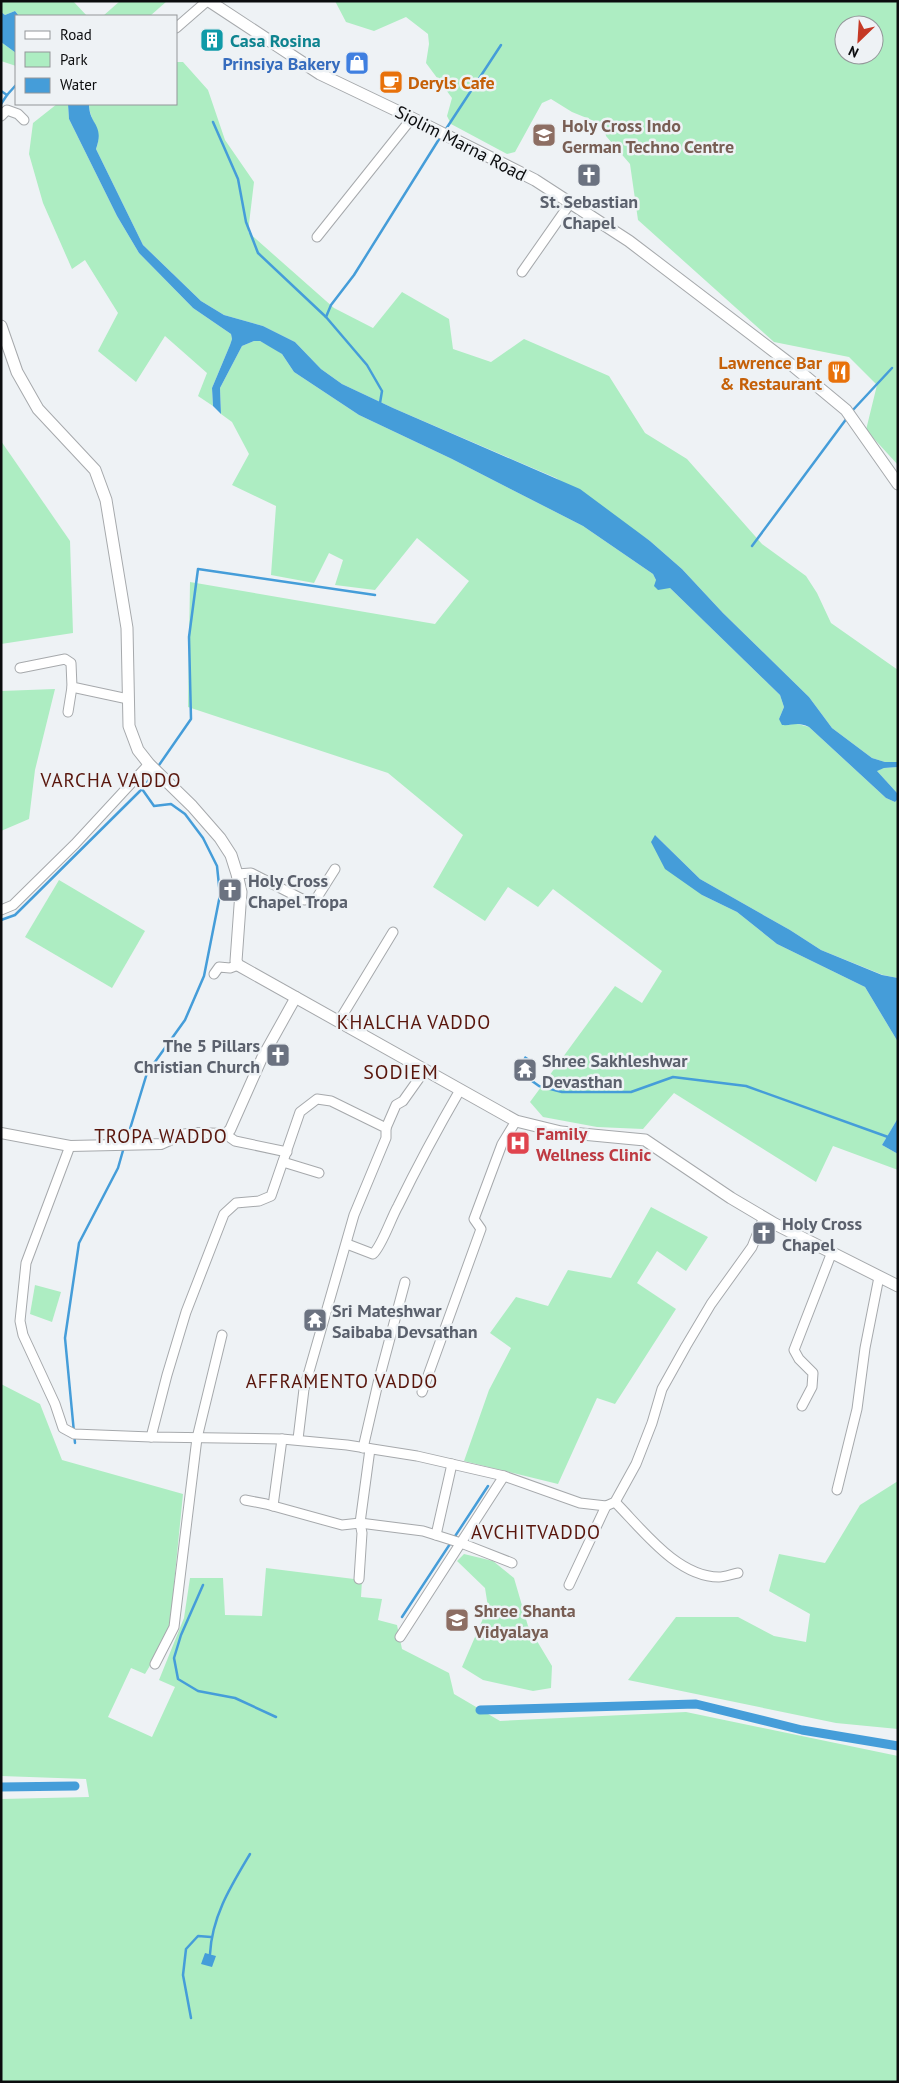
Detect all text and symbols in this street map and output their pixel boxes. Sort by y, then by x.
legend [15,15,178,105]
north arrow [834,15,884,65]
text: Road [60,25,92,44]
building icon: Casa Rosina [199,27,225,53]
place label: Casa Rosina [230,29,321,52]
text: N [846,42,861,62]
text: Park [60,50,88,69]
shop icon: Prinsiya Bakery [344,50,370,76]
place label: Prinsiya Bakery [222,52,340,75]
cafe icon: Deryls Cafe [378,69,404,95]
place label: Deryls Cafe [408,71,495,94]
text: Water [60,75,97,94]
street label: Siolim Marna Road [391,100,531,186]
place label: Holy Cross Indo German Techno Centre [562,114,734,158]
school or university icon: Holy Cross Indo German Techno Centre [531,122,557,148]
church icon: St. Sebastian Chapel [576,162,602,188]
place label: St. Sebastian Chapel [540,190,638,234]
place label: Lawrence Bar & Restaurant [719,351,823,395]
restaurant icon: Lawrence Bar & Restaurant [826,359,852,385]
district label: VARCHA VADDO [40,768,181,792]
place label: Holy Cross Chapel Tropa [248,869,348,913]
church icon: Holy Cross Chapel Tropa [217,877,243,903]
district label: KHALCHA VADDO [337,1010,491,1034]
place label: The 5 Pillars Christian Church [134,1034,260,1078]
church icon: The 5 Pillars Christian Church [265,1042,291,1068]
place label: Shree Sakhleshwar Devasthan [542,1049,688,1093]
temple icon: Shree Sakhleshwar Devasthan [512,1057,538,1083]
district label: SODIEM [363,1059,439,1085]
place label: Family Wellness Clinic [536,1122,652,1166]
district label: TROPA WADDO [94,1124,228,1148]
hospital icon: Family Wellness Clinic [505,1130,531,1156]
place label: Holy Cross Chapel [782,1212,862,1256]
church icon: Holy Cross Chapel [751,1220,777,1246]
place label: Sri Mateshwar Saibaba Devsathan [332,1299,478,1343]
temple icon: Sri Mateshwar Saibaba Devsathan [302,1307,328,1333]
district label: AFFRAMENTO VADDO [246,1369,438,1393]
district label: AVCHITVADDO [471,1520,601,1544]
place label: Shree Shanta Vidyalaya [473,1599,576,1643]
school or university icon: Shree Shanta Vidyalaya [444,1607,470,1633]

